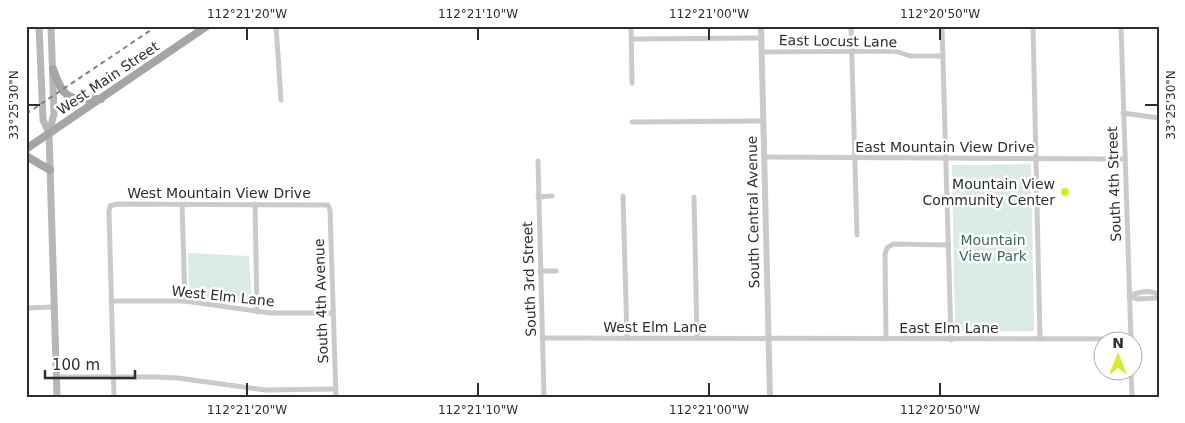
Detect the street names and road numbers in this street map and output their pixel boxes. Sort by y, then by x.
street label: East Locust Lane [779,32,897,50]
street label: West Main Street [54,38,162,118]
street label: South 4th Street [1104,126,1124,242]
street label: South Central Avenue [744,136,762,288]
street label: East Mountain View Drive [855,139,1035,155]
street label: West Mountain View Drive [127,185,311,201]
street label: South 3rd Street [519,221,539,337]
street label: South 4th Avenue [311,238,331,364]
street label: West Elm Lane [171,283,275,309]
street label: West Elm Lane [603,319,707,335]
street label: East Elm Lane [899,320,999,336]

